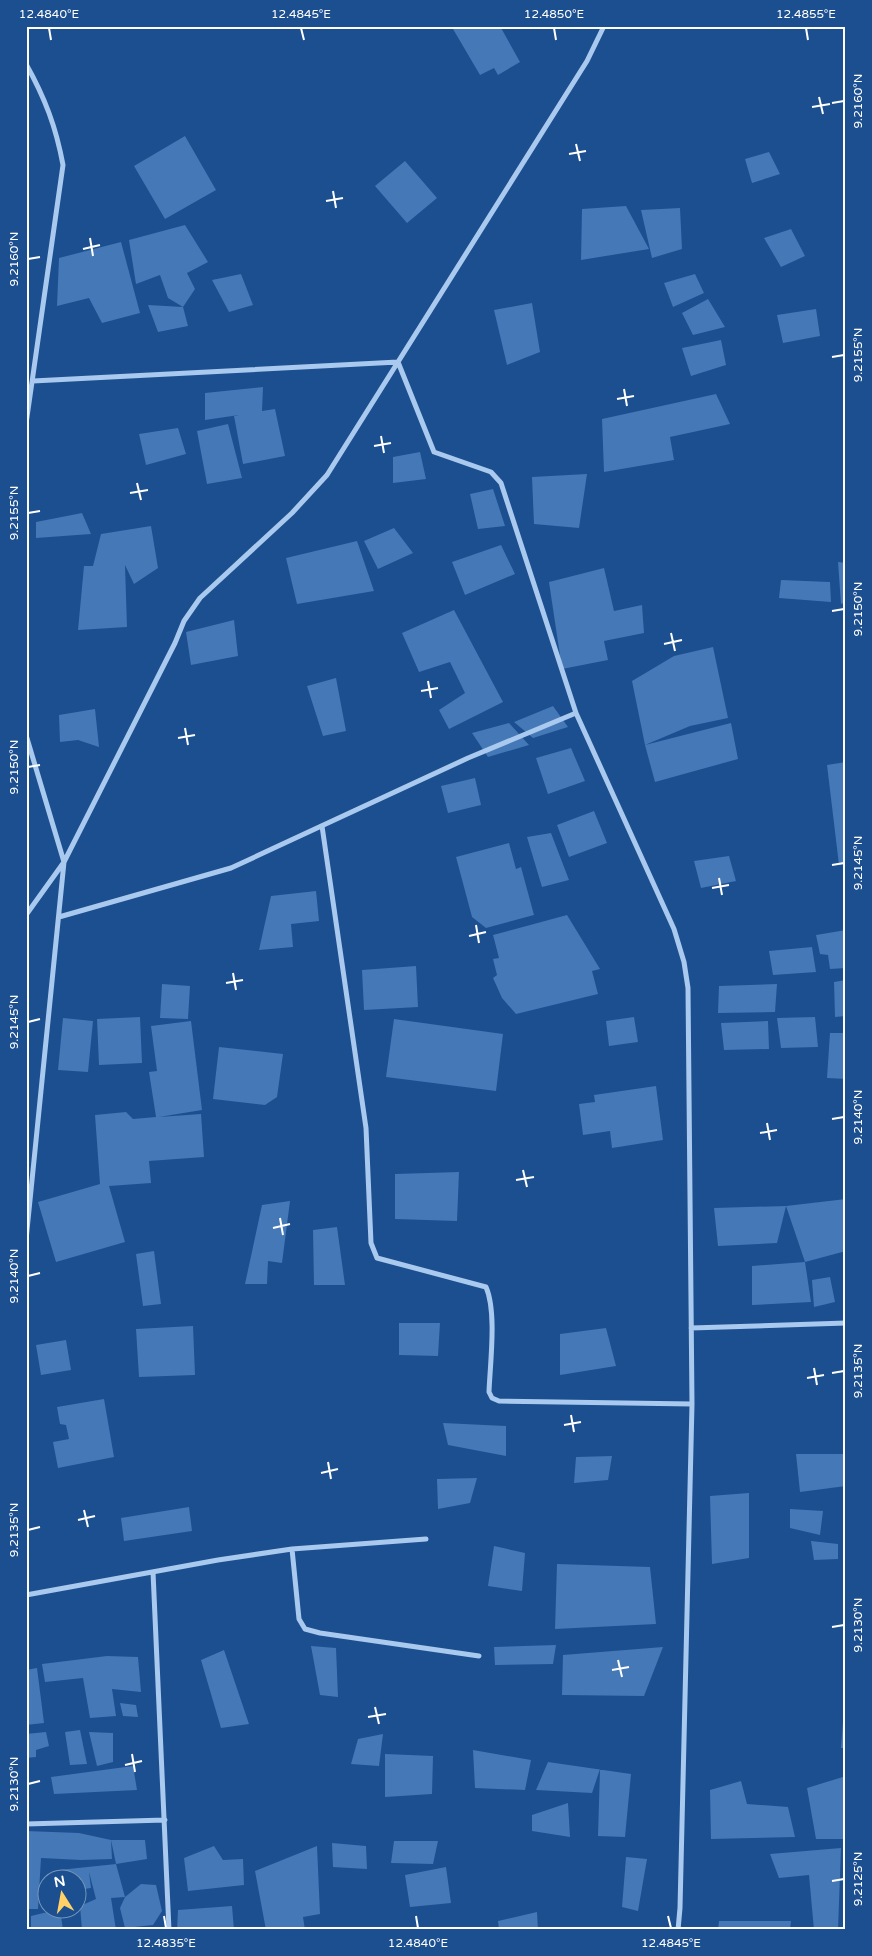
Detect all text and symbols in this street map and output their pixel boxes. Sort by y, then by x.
text: 12.4840°E [19,7,79,21]
text: 12.4845°E [271,7,331,21]
text: 12.4850°E [524,7,584,21]
text: 12.4855°E [776,7,836,21]
text: 9.2160°N [851,74,865,128]
text: 9.2160°N [7,232,21,286]
text: 9.2155°N [851,328,865,382]
text: 9.2155°N [7,486,21,540]
text: 9.2150°N [851,582,865,636]
text: 9.2150°N [7,740,21,794]
text: 9.2145°N [851,836,865,890]
text: 9.2145°N [7,995,21,1049]
text: 9.2140°N [851,1090,865,1144]
text: 9.2140°N [7,1249,21,1303]
text: 9.2135°N [851,1344,865,1398]
text: 9.2135°N [7,1503,21,1557]
text: 9.2130°N [851,1598,865,1652]
text: 9.2130°N [7,1757,21,1811]
text: 9.2125°N [851,1852,865,1906]
north arrow [38,1868,88,1918]
text: N [52,1872,67,1891]
text: 12.4835°E [136,1936,196,1950]
text: 12.4840°E [388,1936,448,1950]
text: 12.4845°E [641,1936,701,1950]

